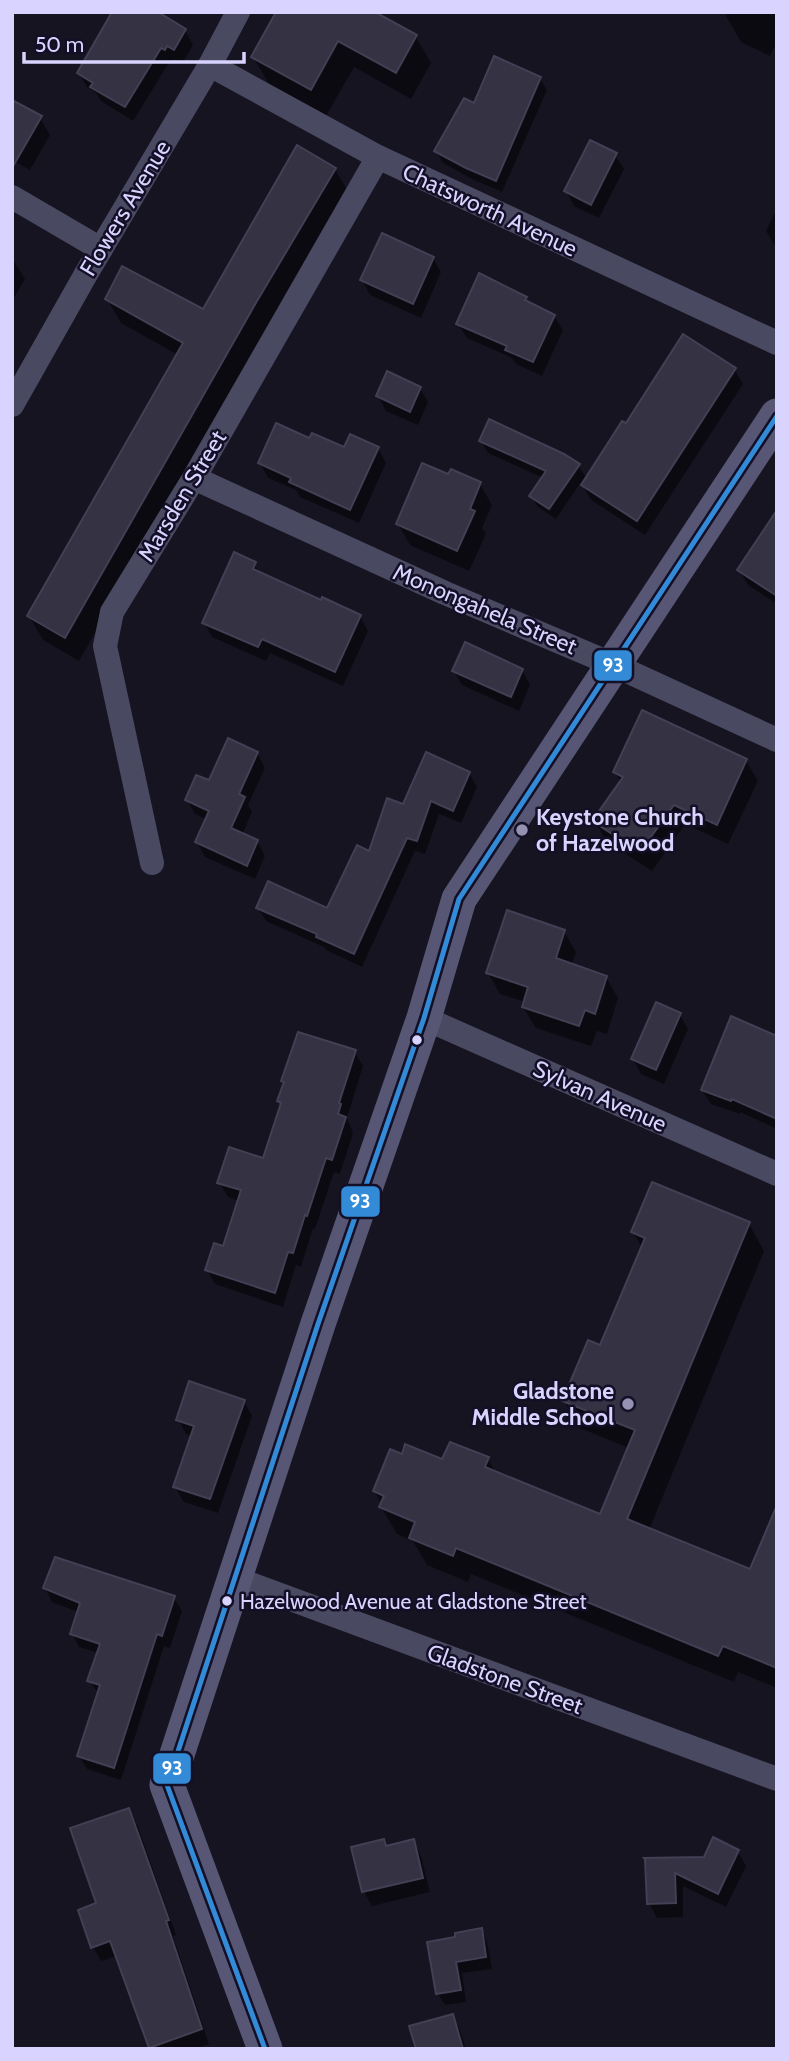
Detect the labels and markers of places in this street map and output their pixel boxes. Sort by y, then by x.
place label: Keystone Church of Hazelwood [536,803,704,857]
marker: Keystone Church of Hazelwood [514,822,530,838]
unlabelled marker [410,1033,424,1047]
place label: Gladstone Middle School [472,1377,614,1431]
marker: Gladstone Middle School [620,1396,636,1412]
place label: Hazelwood Avenue at Gladstone Street [240,1589,587,1614]
marker: Hazelwood Avenue at Gladstone Street [220,1594,234,1608]

